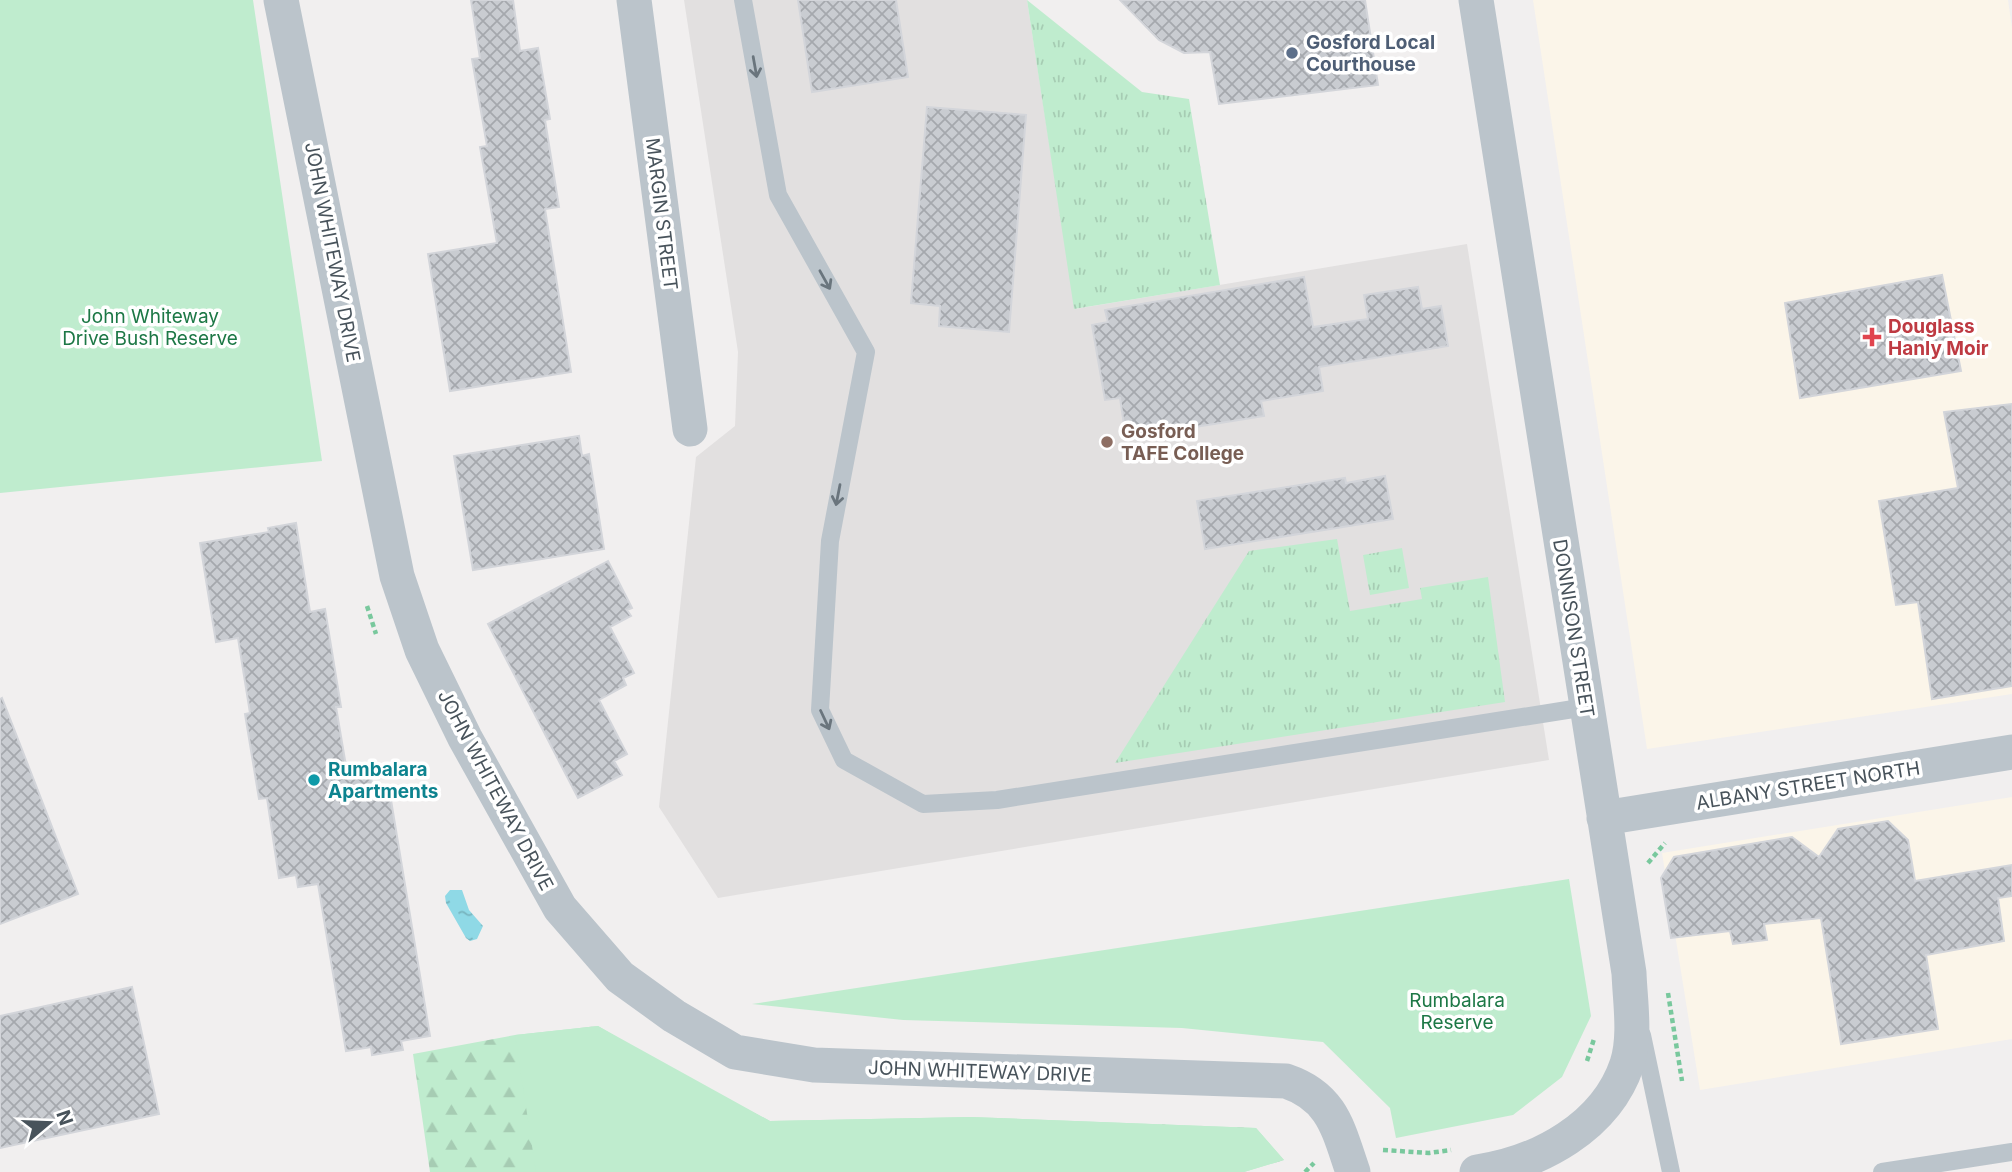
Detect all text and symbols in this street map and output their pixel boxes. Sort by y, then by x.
place label: Gosford Local Courthouse [1306,31,1435,76]
marker: Gosford Local Courthouse [1284,45,1300,61]
one-way arrow [749,55,762,78]
street label: MARGIN STREET [641,137,682,292]
street label: JOHN WHITEWAY DRIVE [300,140,365,364]
one-way arrow [818,270,832,290]
park label: John Whiteway Drive Bush Reserve [62,305,238,350]
place label: Douglass Hanly Moir [1888,315,1989,360]
marker: Douglass Hanly Moir [1862,327,1882,347]
place label: Gosford TAFE College [1121,420,1244,465]
marker: Gosford TAFE College [1099,434,1115,450]
one-way arrow [831,483,845,506]
street label: DONNISON STREET [1548,537,1599,719]
street label: JOHN WHITEWAY DRIVE [433,686,558,895]
one-way arrow [819,709,832,730]
street label: ALBANY STREET NORTH [1694,756,1922,815]
place label: Rumbalara Apartments [328,758,438,803]
marker: Rumbalara Apartments [306,772,322,788]
park label: Rumbalara Reserve [1409,989,1505,1034]
street label: JOHN WHITEWAY DRIVE [868,1056,1092,1087]
north arrow [14,1088,84,1158]
text: N [51,1107,78,1128]

